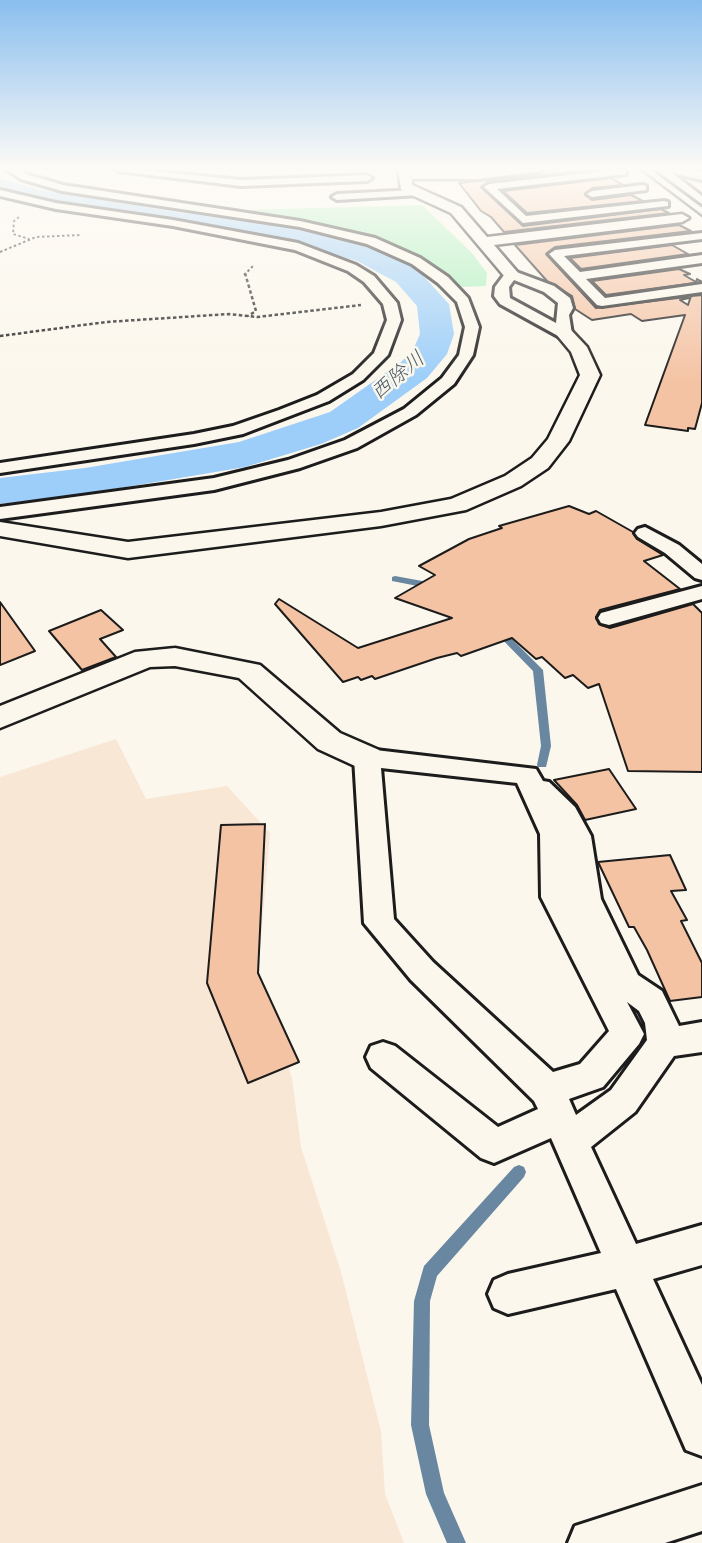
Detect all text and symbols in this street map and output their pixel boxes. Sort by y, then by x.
water label: 西除川 [367,347,431,407]

